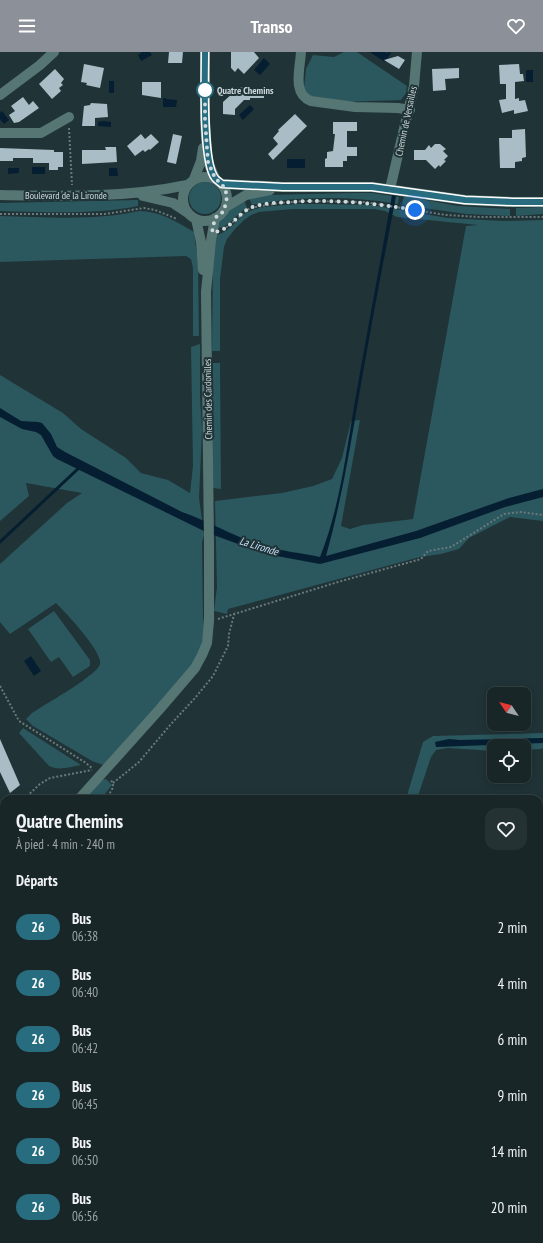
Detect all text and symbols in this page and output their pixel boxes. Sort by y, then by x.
icon: menu [16,15,38,37]
text: Transo [250,15,293,38]
icon: heart [505,15,527,37]
marker: Quatre Chemins [196,81,214,99]
place label: Quatre Chemins [217,84,274,97]
street label: Chemin de Versailles [392,84,420,157]
street label: Boulevard de la Lironde [25,189,107,202]
your location [405,200,425,220]
street label: Chemin des Cardonilles [201,358,215,440]
water label: La Lironde [238,533,282,559]
north arrow [487,687,531,731]
map controls [487,687,531,783]
button: locate [487,739,531,783]
button: heart [485,808,527,850]
text: Quatre Chemins [16,809,123,833]
text: À pied · 4 min · 240 m [16,836,115,853]
text: Départs [16,871,58,890]
text: Bus [72,909,91,928]
text: 26 [31,918,45,936]
text: 2 min [497,918,527,937]
text: 06:38 [72,928,98,945]
text: Bus [72,965,91,984]
text: 26 [31,974,45,992]
text: 4 min [497,974,527,993]
text: 06:40 [72,984,98,1001]
text: Bus [72,1021,91,1040]
text: 26 [31,1030,45,1048]
text: 6 min [497,1030,527,1049]
text: 06:42 [72,1040,98,1057]
text: Bus [72,1077,91,1096]
text: 26 [31,1086,45,1104]
text: 9 min [497,1086,527,1105]
text: 06:45 [72,1096,98,1113]
text: Bus [72,1133,91,1152]
text: 26 [31,1142,45,1160]
text: 14 min [491,1142,527,1161]
text: 06:50 [72,1152,98,1169]
text: Bus [72,1189,91,1208]
text: 26 [31,1198,45,1216]
text: 20 min [491,1198,527,1217]
text: 06:56 [72,1208,98,1225]

